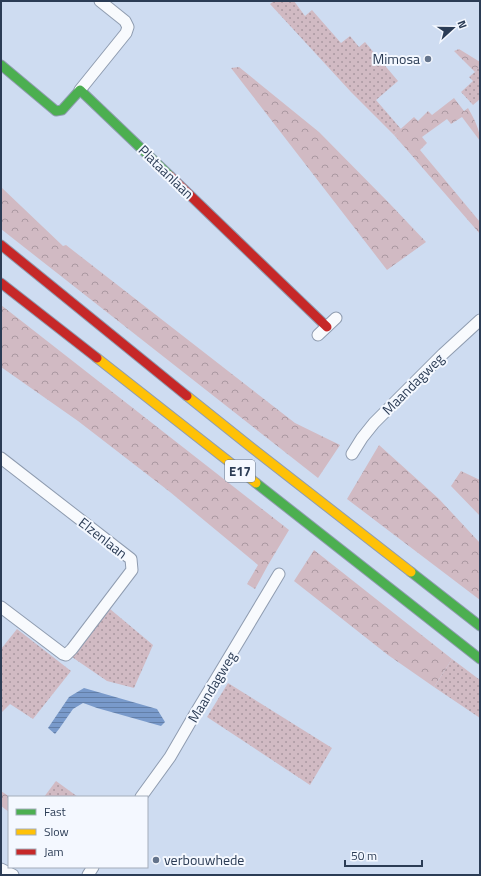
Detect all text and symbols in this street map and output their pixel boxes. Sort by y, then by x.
north arrow [433,8,473,48]
text: N [454,18,471,31]
place label: Mimosa [373,48,420,69]
marker: Mimosa [423,54,433,64]
street label: Plataanlaan [134,140,199,203]
street label: Maandagweg [377,348,448,419]
road number: E17 [225,460,255,482]
street label: Elzenlaan [75,512,132,563]
street label: Maandagweg [182,647,241,726]
legend [8,796,148,868]
text: Fast [44,802,67,821]
text: Slow [44,822,69,841]
text: Jam [44,842,64,861]
scale bar [345,842,422,868]
text: 50 m [351,846,377,865]
place label: verbouwhede [164,849,244,870]
marker: verbouwhede [151,855,161,865]

